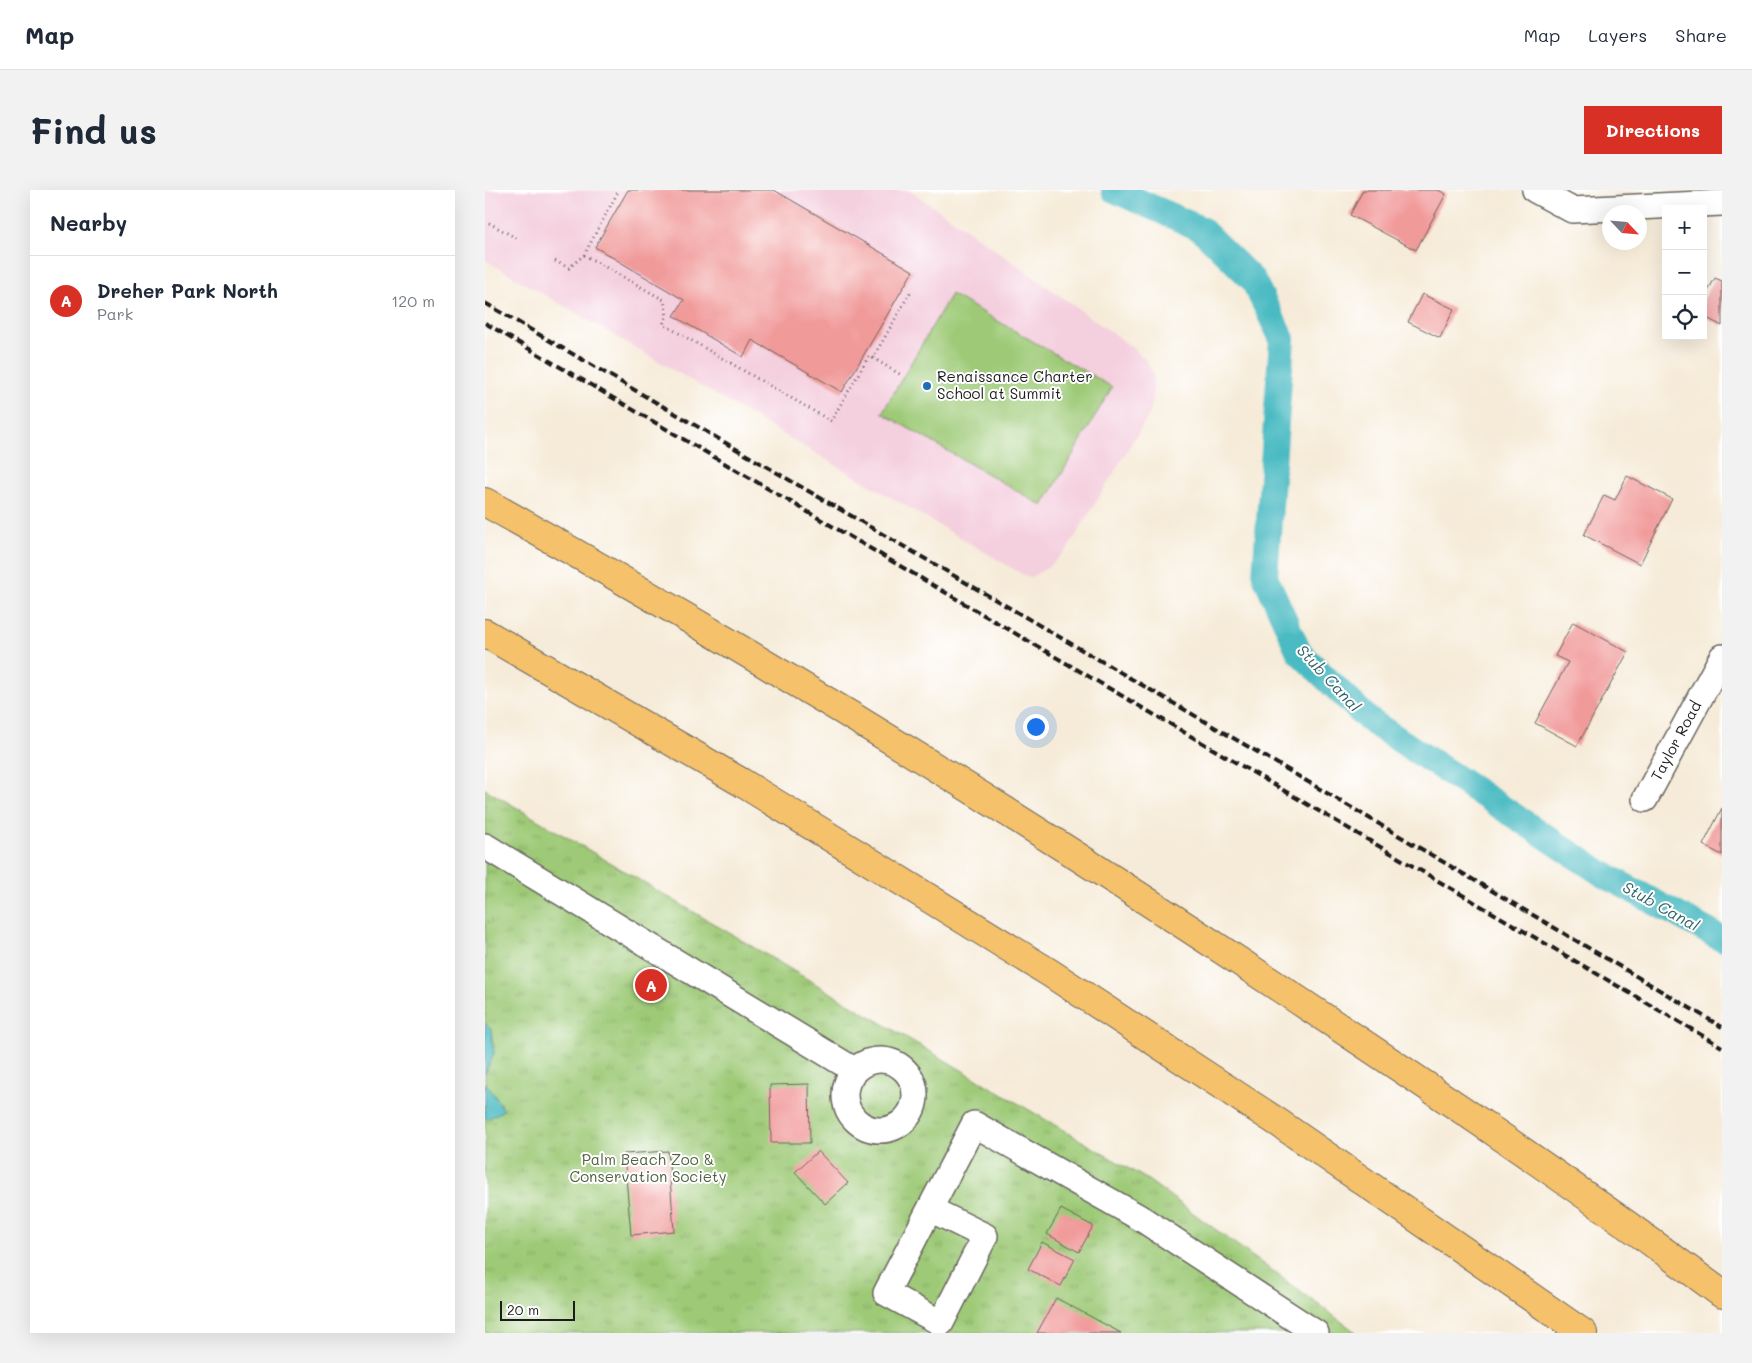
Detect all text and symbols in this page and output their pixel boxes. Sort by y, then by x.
text: Map [25,19,74,50]
text: Map [1524,23,1560,47]
text: Layers [1588,23,1647,47]
text: Share [1675,23,1727,47]
button: Directions [1584,106,1722,154]
text: Find us [30,107,157,153]
north arrow [1602,205,1647,250]
map controls [1662,205,1707,340]
button: + [1662,205,1707,250]
text: Nearby [50,209,127,236]
button: − [1662,250,1707,295]
text: Dreher Park North [97,278,278,303]
text: A [60,290,72,311]
text: 120 m [391,290,435,311]
button: locate [1662,295,1707,340]
text: Park [97,303,133,324]
place label: Renaissance Charter School at Summit [937,366,1093,403]
marker: Renaissance Charter School at Summit [921,380,933,392]
water label: Stub Canal [1293,640,1366,716]
street label: Taylor Road [1646,697,1705,784]
your location [1023,714,1049,740]
water label: Stub Canal [1619,876,1703,935]
pin: A [635,966,667,1004]
park label: Palm Beach Zoo & Conservation Society [570,1149,727,1186]
scale bar [500,1298,575,1321]
text: 20 m [507,1300,539,1319]

